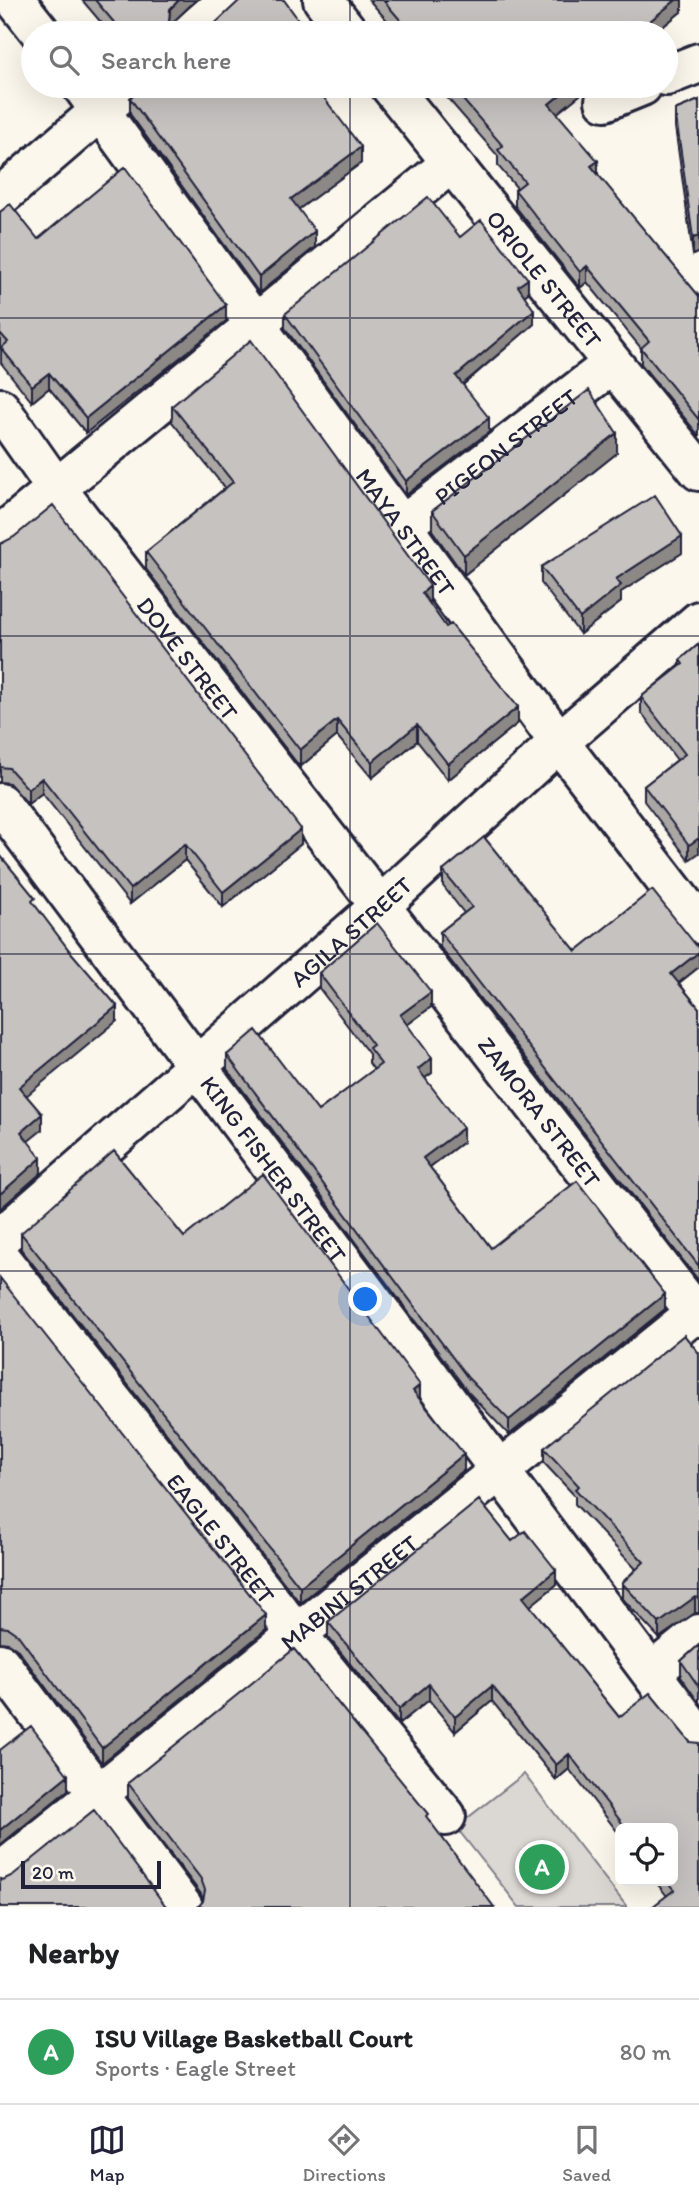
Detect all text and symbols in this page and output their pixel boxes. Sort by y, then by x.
search box [21,21,678,98]
icon: search [45,41,83,79]
text: Search here [101,44,231,76]
street label: ORIOLE STREET [481,204,609,354]
street label: PIGEON STREET [428,381,584,511]
street label: MAYA STREET [350,462,462,601]
street label: DOVE STREET [131,591,245,726]
street label: AGILA STREET [284,869,418,993]
street label: ZAMORA STREET [472,1030,608,1193]
street label: KING FISHER STREET [195,1070,353,1268]
your location [348,1282,382,1316]
street label: EAGLE STREET [161,1467,282,1610]
street label: MABINI STREET [274,1528,424,1656]
map controls [615,1823,678,1886]
button: locate [615,1823,678,1886]
pin: A [519,1841,565,1893]
scale bar [21,1858,161,1890]
text: 20 m [32,1861,74,1884]
text: Nearby [28,1934,119,1971]
text: ISU Village Basketball Court [95,2022,413,2054]
text: A [44,2038,58,2066]
text: 80 m [620,2038,671,2066]
text: Sports · Eagle Street [95,2054,296,2082]
tab: Map [88,2121,126,2186]
tab: Directions [302,2121,386,2186]
tab: Saved [562,2121,611,2186]

